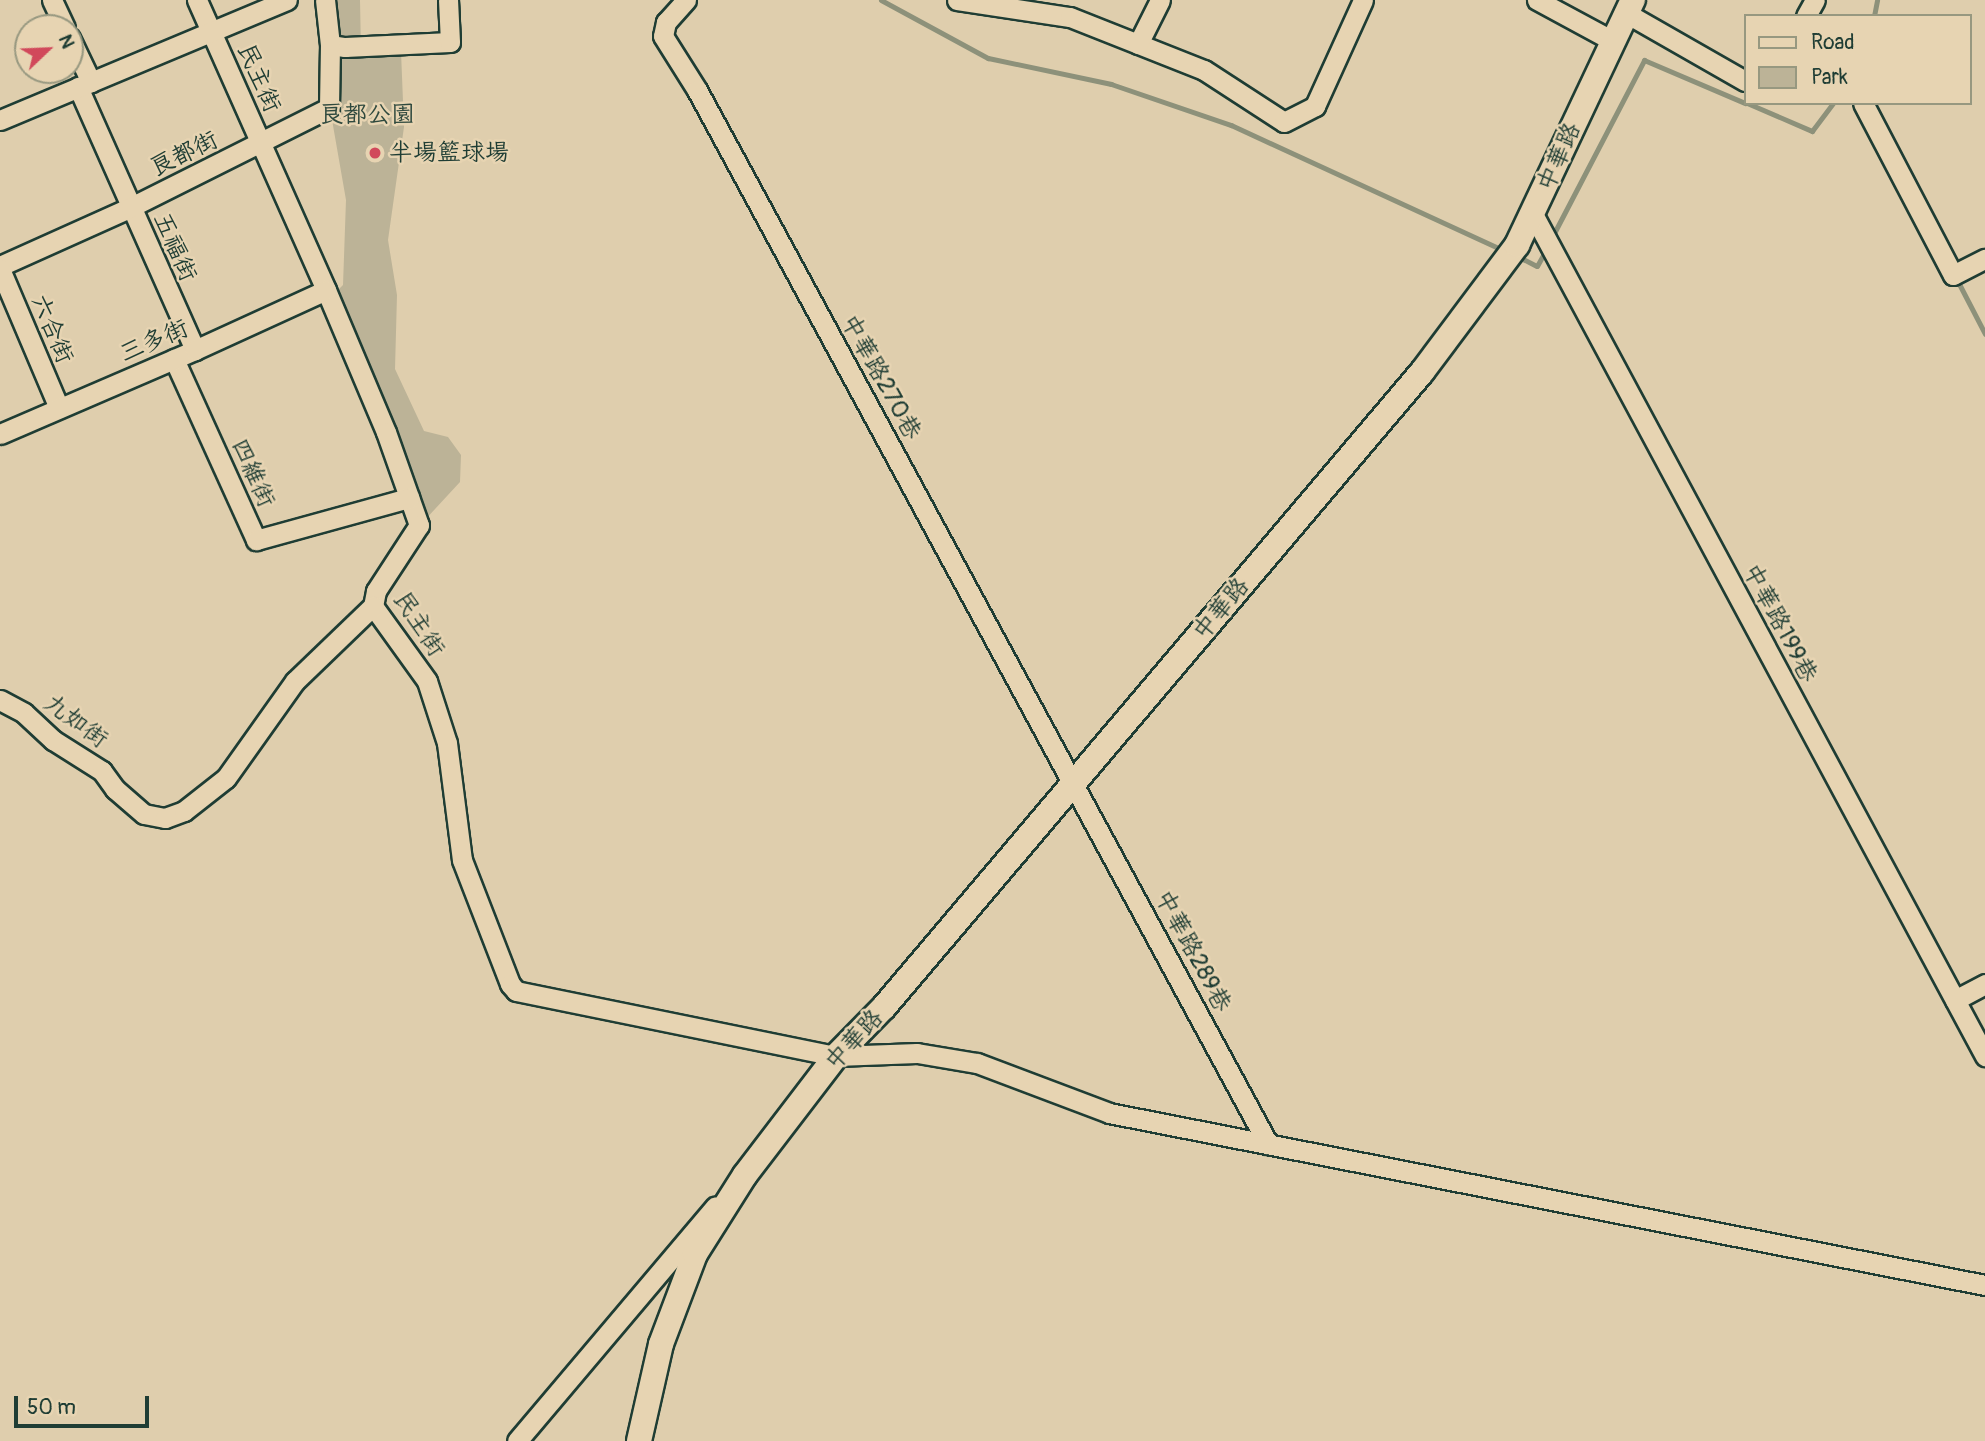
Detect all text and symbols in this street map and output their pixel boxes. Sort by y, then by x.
north arrow [14,14,84,84]
legend [1744,14,1971,105]
text: Road [1811,29,1855,56]
text: N [53,31,80,52]
street label: 民主街 [231,39,287,117]
text: Park [1811,64,1848,91]
park label: 良都公園 [319,101,415,129]
street label: 中華路 [1531,118,1587,196]
street label: 良都街 [145,125,223,183]
place label: 半場籃球場 [389,139,509,167]
marker: 半場籃球場 [367,145,383,161]
street label: 五福街 [147,208,203,286]
street label: 六合街 [25,290,79,368]
street label: 中華路270巷 [835,309,927,445]
street label: 三多街 [115,314,193,368]
street label: 四維街 [225,434,281,512]
street label: 中華路199巷 [1737,559,1823,687]
street label: 中華路 [1187,572,1255,646]
street label: 民主街 [387,586,451,662]
street label: 九如街 [39,688,113,754]
street label: 中華路289巷 [1149,885,1237,1017]
street label: 中華路 [819,1004,889,1076]
scale bar [18,1382,152,1426]
text: 50 m [27,1394,76,1421]

